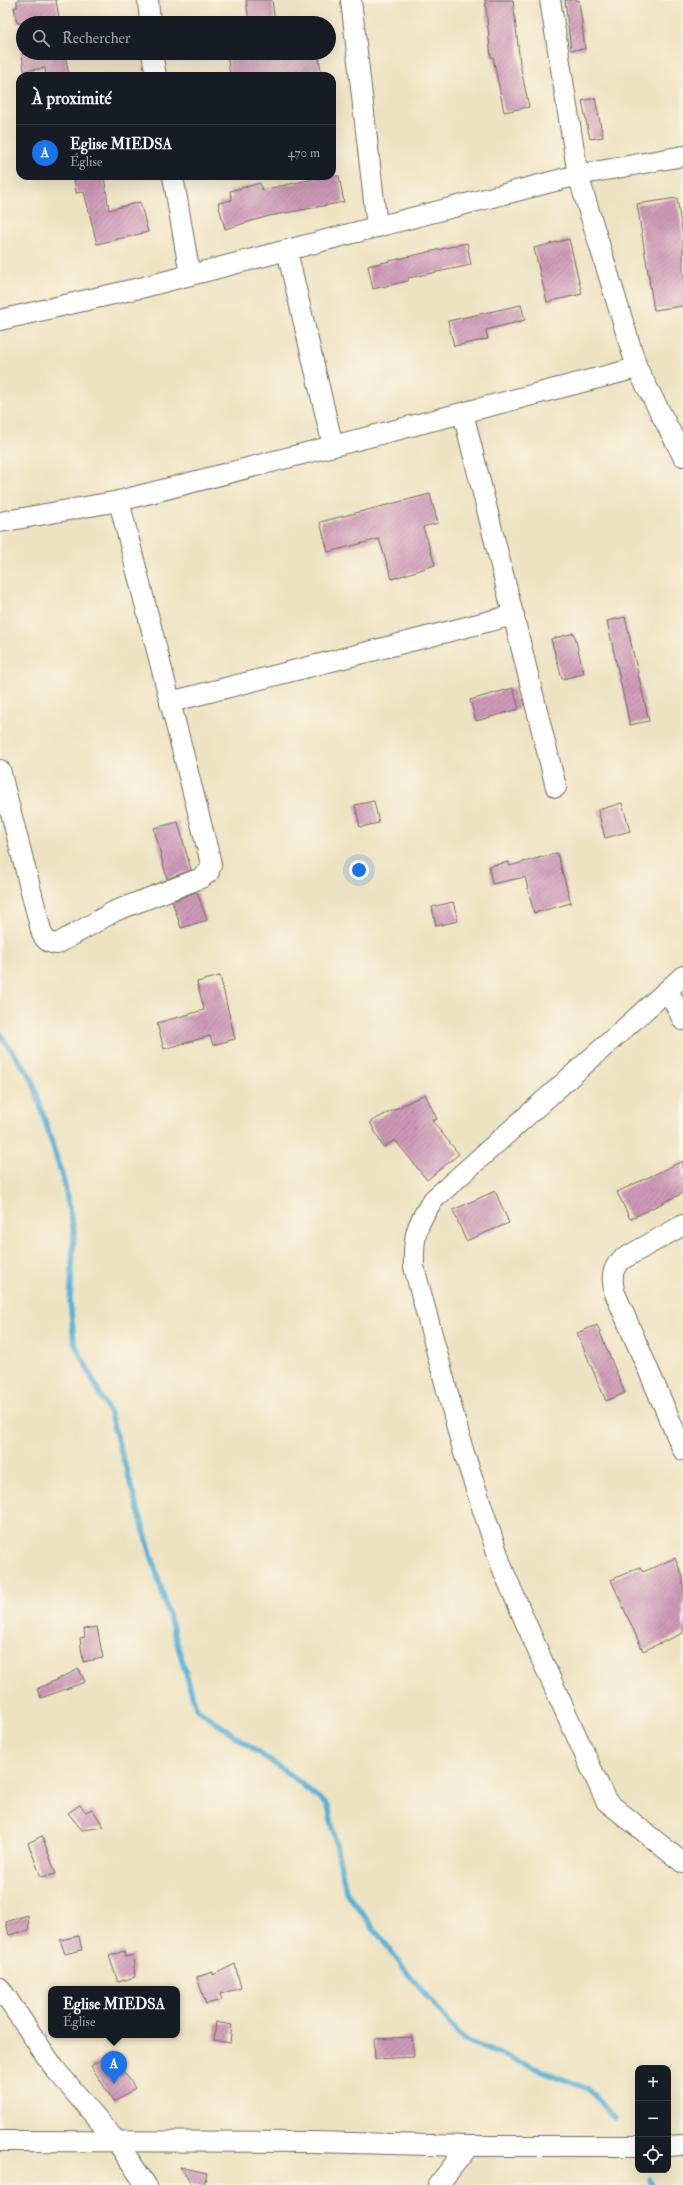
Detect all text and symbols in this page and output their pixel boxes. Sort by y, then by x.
search box [16,16,336,60]
icon: search [30,27,52,49]
text: Rechercher [62,29,130,48]
text: À proximité [32,88,112,109]
text: Eglise MIEDSA [70,135,172,154]
text: A [41,145,49,161]
text: 470 m [288,145,320,161]
text: Église [70,154,102,170]
your location [349,860,369,880]
popup [48,1986,180,2038]
text: Eglise MIEDSA [63,1995,165,2014]
text: Église [63,2014,95,2030]
pin: A [101,2051,127,2084]
map controls [635,2065,671,2173]
button: + [635,2065,671,2101]
button: − [635,2101,671,2137]
button: locate [635,2137,671,2173]

